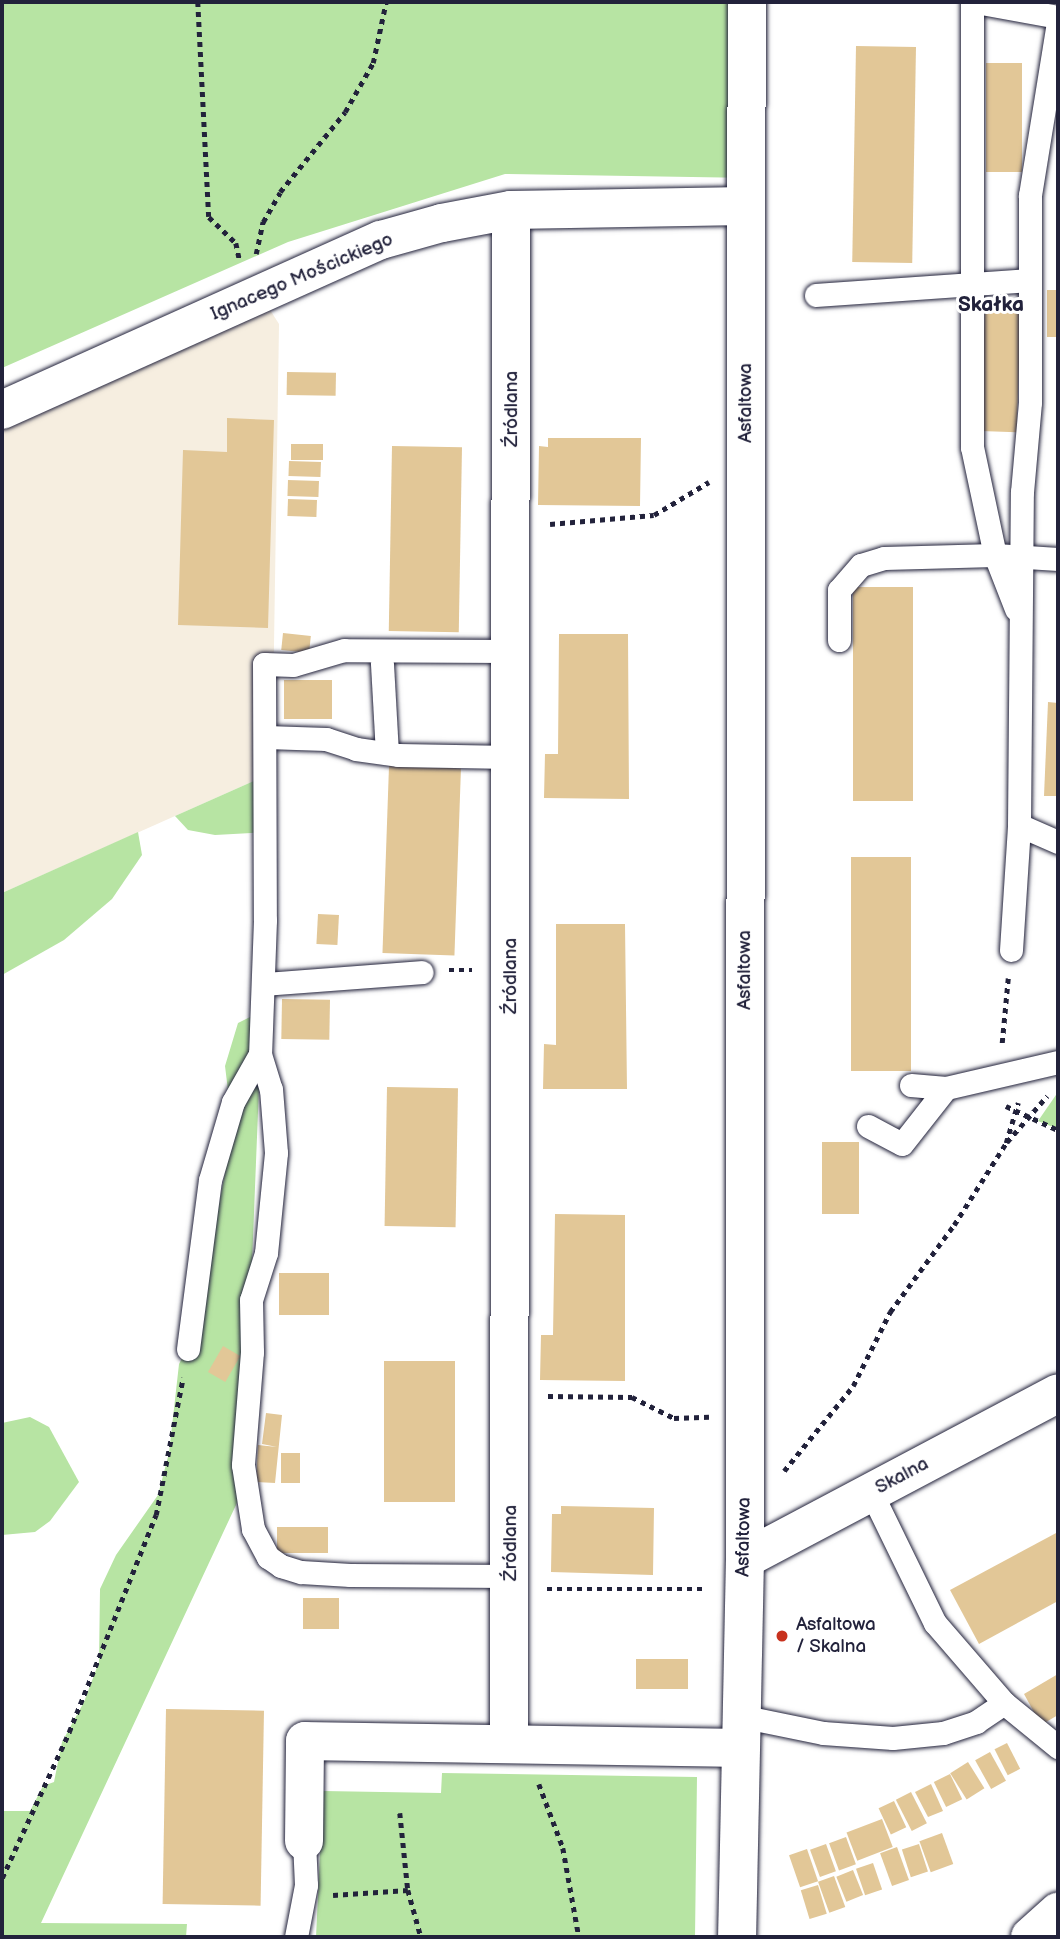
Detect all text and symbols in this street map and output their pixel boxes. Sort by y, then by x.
street label: Ignacego Mościckiego [207,228,397,326]
district label: Skałka [958,292,1024,318]
street label: Asfaltowa [735,363,757,443]
street label: Źródlana [501,371,523,447]
street label: Asfaltowa [734,930,756,1010]
street label: Źródlana [500,938,522,1014]
street label: Skalna [872,1453,932,1499]
street label: Asfaltowa [732,1497,756,1577]
street label: Źródlana [500,1505,522,1581]
place label: Asfaltowa / Skalna [796,1614,876,1658]
marker: Asfaltowa / Skalna [774,1628,790,1644]

